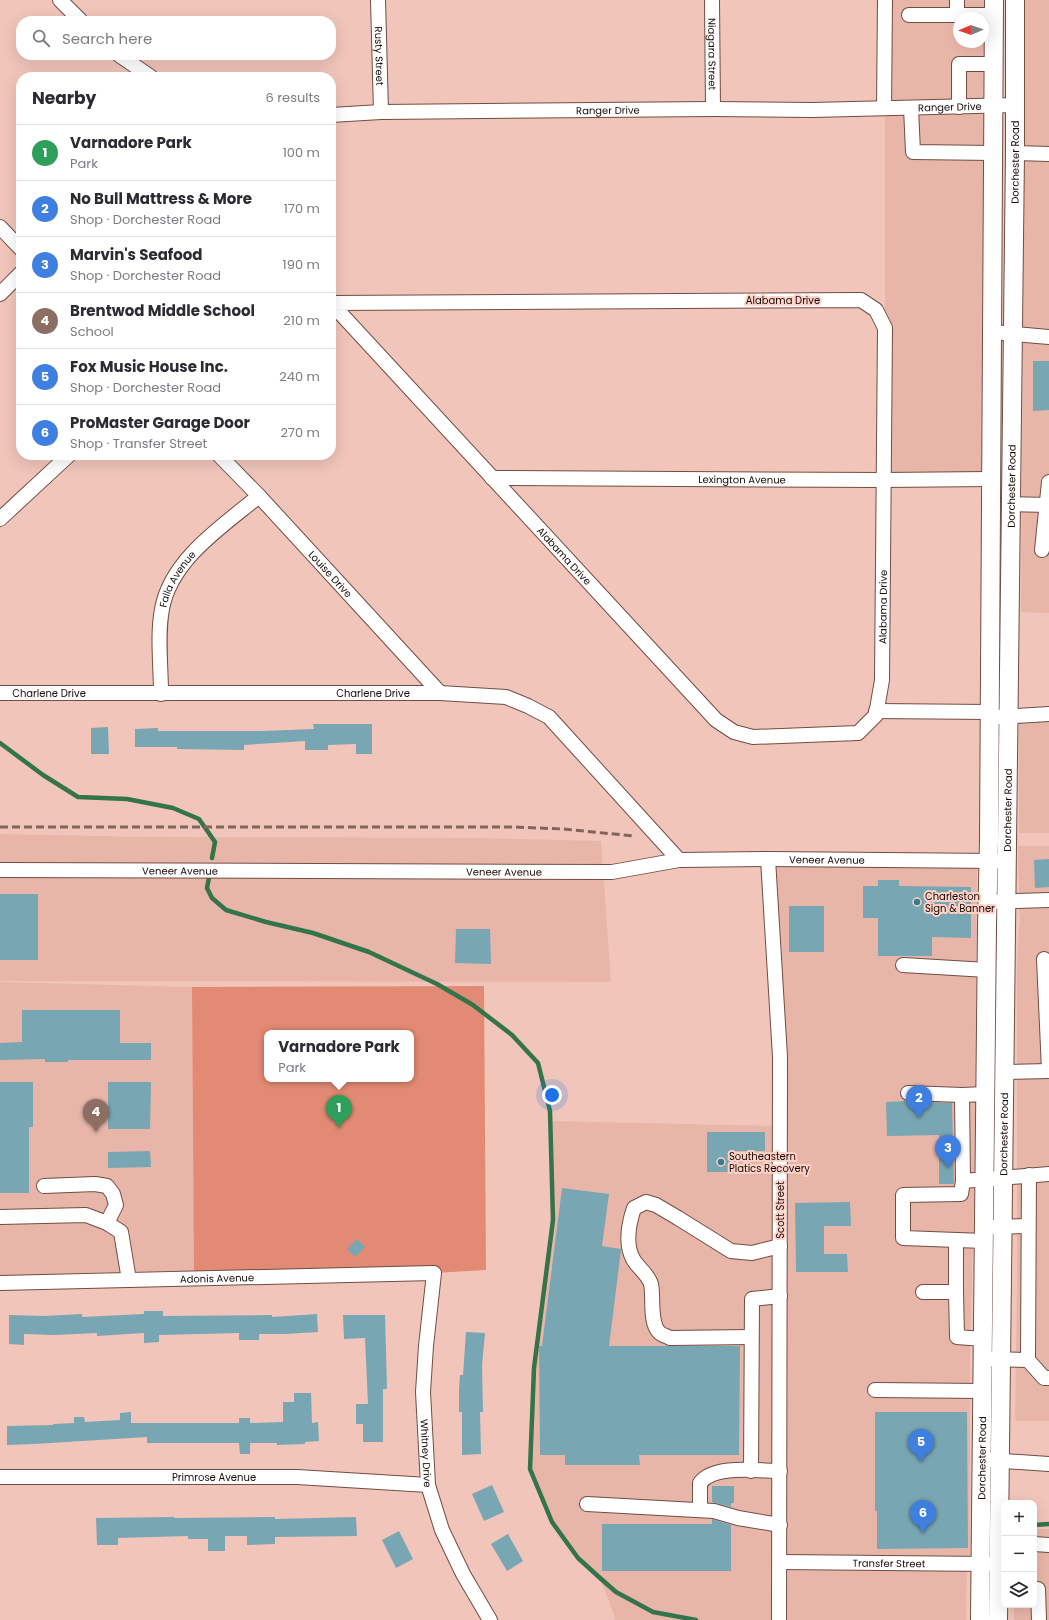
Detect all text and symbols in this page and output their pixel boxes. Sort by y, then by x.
north arrow [953,12,989,48]
search box [16,16,336,60]
street label: Niagara Street [705,18,720,91]
street label: Rusty Street [371,26,388,86]
icon: search [30,27,52,49]
text: Search here [62,28,152,49]
text: Nearby [32,86,96,110]
text: 6 results [266,88,320,107]
street label: Ranger Drive [918,98,982,115]
street label: Ranger Drive [576,102,640,118]
street label: Dorchester Road [1007,120,1023,204]
text: Varnadore Park [70,132,192,153]
text: 1 [43,143,47,162]
text: 100 m [283,143,320,162]
text: Park [70,154,98,173]
text: No Bull Mattress & More [70,188,252,209]
text: 2 [41,199,49,218]
text: 170 m [284,199,320,218]
text: Shop · Dorchester Road [70,210,221,229]
text: Marvin's Seafood [70,244,203,265]
text: 3 [41,255,49,274]
text: 190 m [283,255,320,274]
text: Shop · Dorchester Road [70,266,221,285]
street label: Alabama Drive [746,293,820,308]
text: Brentwod Middle School [70,300,255,321]
text: 4 [41,311,49,330]
text: 210 m [283,311,320,330]
text: School [70,322,114,341]
text: Fox Music House Inc. [70,356,228,377]
text: 5 [41,367,49,386]
text: 240 m [279,367,320,386]
text: Shop · Dorchester Road [70,378,221,397]
text: ProMaster Garage Door [70,412,250,433]
text: 6 [41,423,49,442]
text: 270 m [280,423,320,442]
text: Shop · Transfer Street [70,434,207,453]
street label: Dorchester Road [1003,444,1019,528]
street label: Lexington Avenue [698,472,786,487]
street label: Alabama Drive [534,523,595,588]
street label: Falla Avenue [155,547,199,609]
street label: Louise Drive [305,547,356,601]
street label: Alabama Drive [875,570,890,644]
street label: Charlene Drive [12,686,86,701]
street label: Charlene Drive [336,686,410,701]
street label: Dorchester Road [999,768,1015,852]
street label: Veneer Avenue [789,852,865,867]
street label: Veneer Avenue [142,863,218,878]
street label: Veneer Avenue [466,864,542,879]
place label: Charleston Sign & Banner [925,889,995,916]
marker: Charleston Sign & Banner [912,897,922,907]
popup [264,1030,414,1082]
text: Varnadore Park [278,1036,400,1057]
text: Park [278,1058,306,1077]
your location [542,1085,562,1105]
pin: 2 [906,1085,932,1118]
street label: Dorchester Road [996,1092,1012,1176]
pin: 1 [326,1095,352,1128]
pin: 4 [83,1099,109,1132]
pin: 3 [935,1135,961,1168]
place label: Southeastern Platics Recovery [729,1149,810,1176]
marker: Southeastern Platics Recovery [716,1157,726,1167]
street label: Scott Street [773,1181,788,1239]
street label: Adonis Avenue [180,1270,254,1286]
street label: Dorchester Road [974,1416,990,1500]
street label: Whitney Drive [417,1419,436,1488]
pin: 5 [908,1429,934,1462]
street label: Primrose Avenue [172,1470,256,1485]
pin: 6 [910,1500,936,1533]
map controls [1001,1500,1037,1608]
button: + [1001,1500,1037,1536]
button: − [1001,1536,1037,1572]
street label: Transfer Street [853,1555,926,1571]
button: layers [1001,1572,1037,1608]

